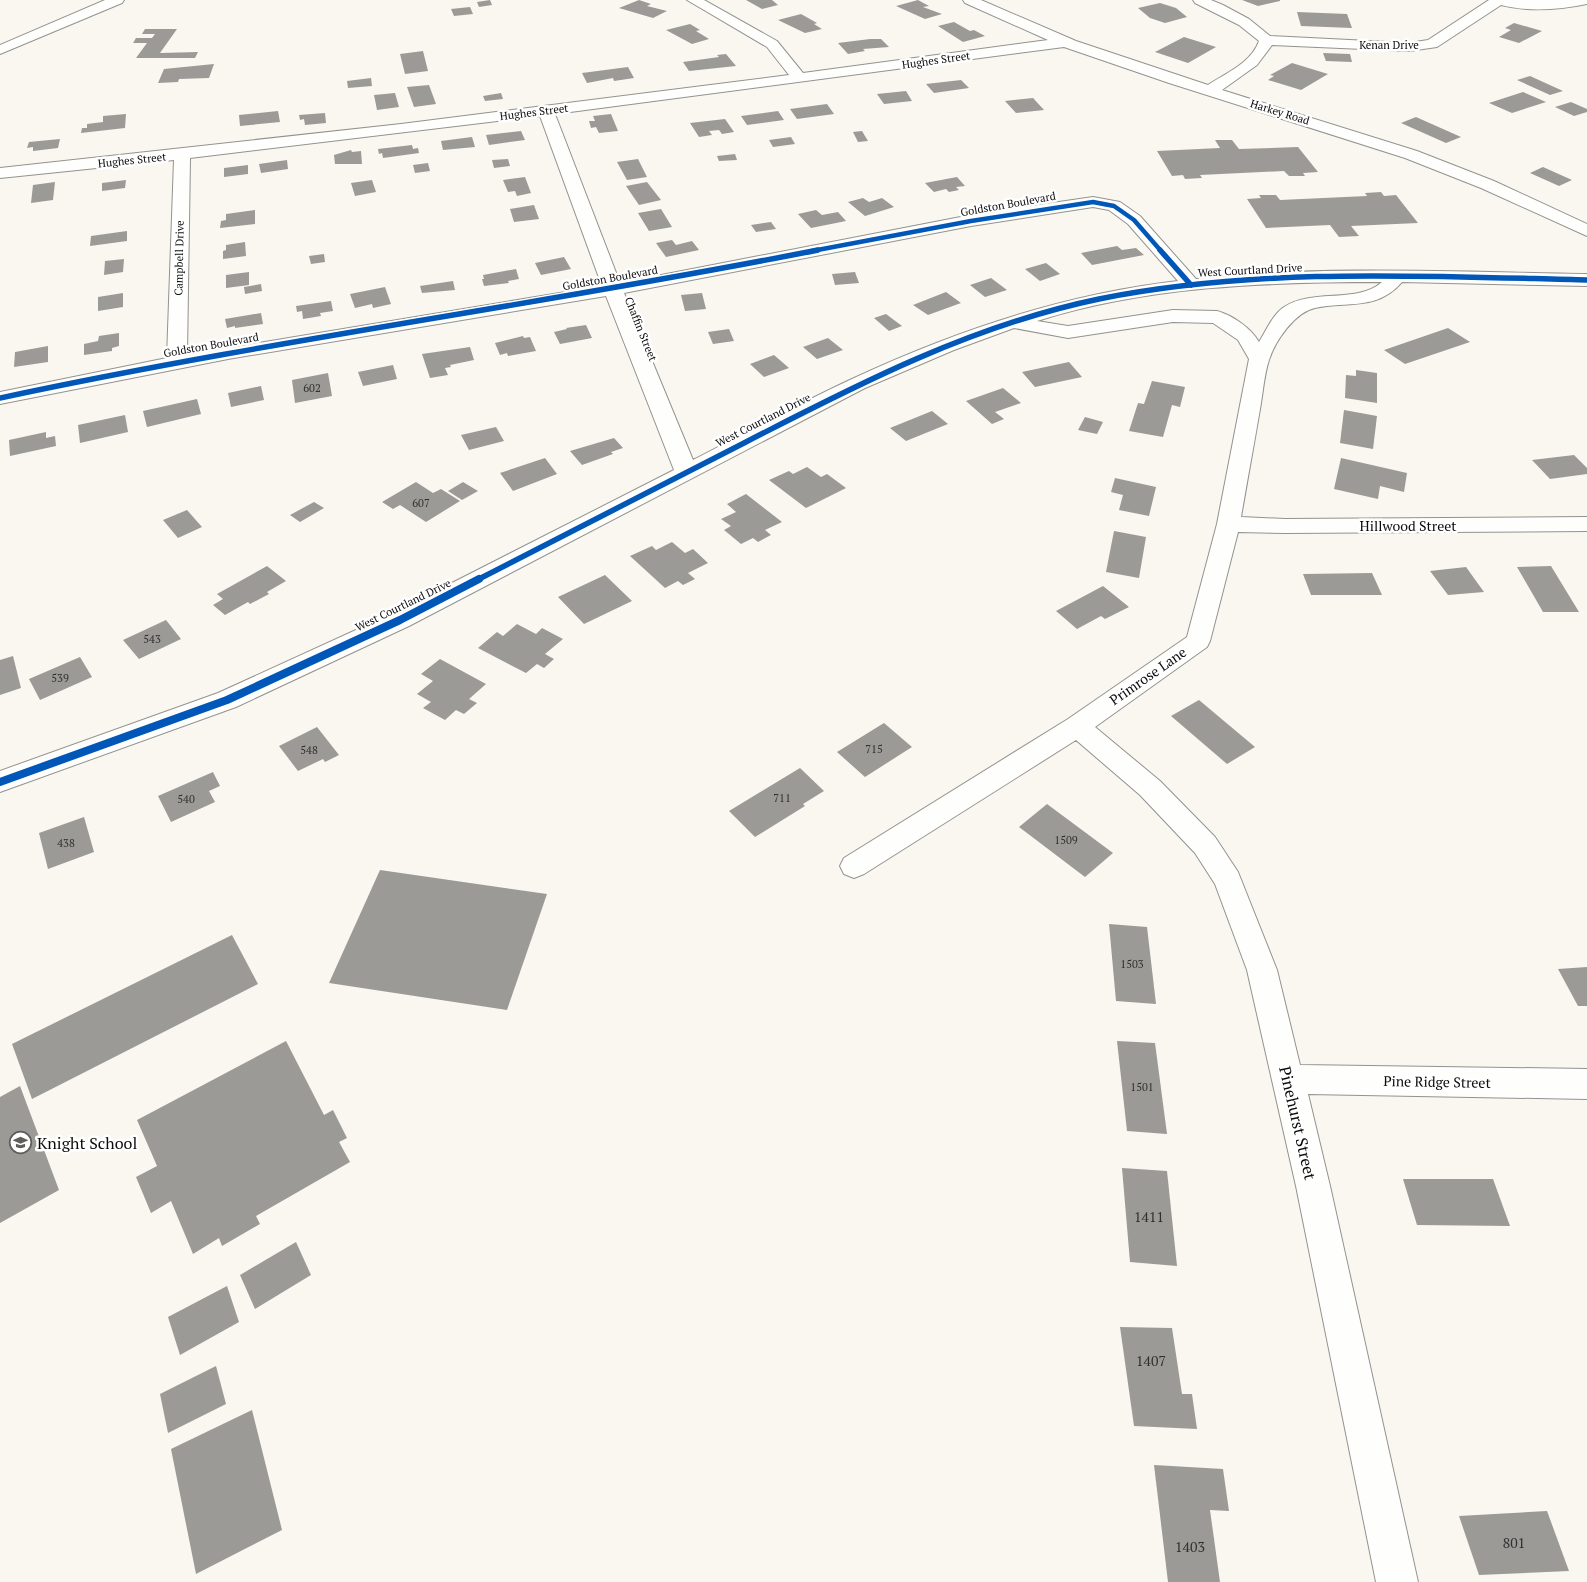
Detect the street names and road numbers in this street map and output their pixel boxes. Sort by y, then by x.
street label: Kenan Drive [1359,38,1419,52]
street label: Hughes Street [901,48,971,72]
street label: Harkey Road [1249,96,1311,128]
street label: Hughes Street [499,101,569,123]
street label: Hughes Street [97,149,167,171]
street label: Goldston Boulevard [959,189,1057,219]
street label: Campbell Drive [171,220,187,296]
street label: West Courtland Drive [1197,260,1303,280]
street label: Goldston Boulevard [561,263,659,293]
street label: Chaffin Street [622,295,660,363]
street label: Goldston Boulevard [162,330,260,360]
street label: West Courtland Drive [713,390,813,450]
street label: Hillwood Street [1360,516,1457,535]
street label: West Courtland Drive [353,576,453,634]
street label: Primrose Lane [1106,642,1190,709]
street label: Pinehurst Street [1274,1064,1322,1182]
street label: Pine Ridge Street [1383,1071,1492,1092]

